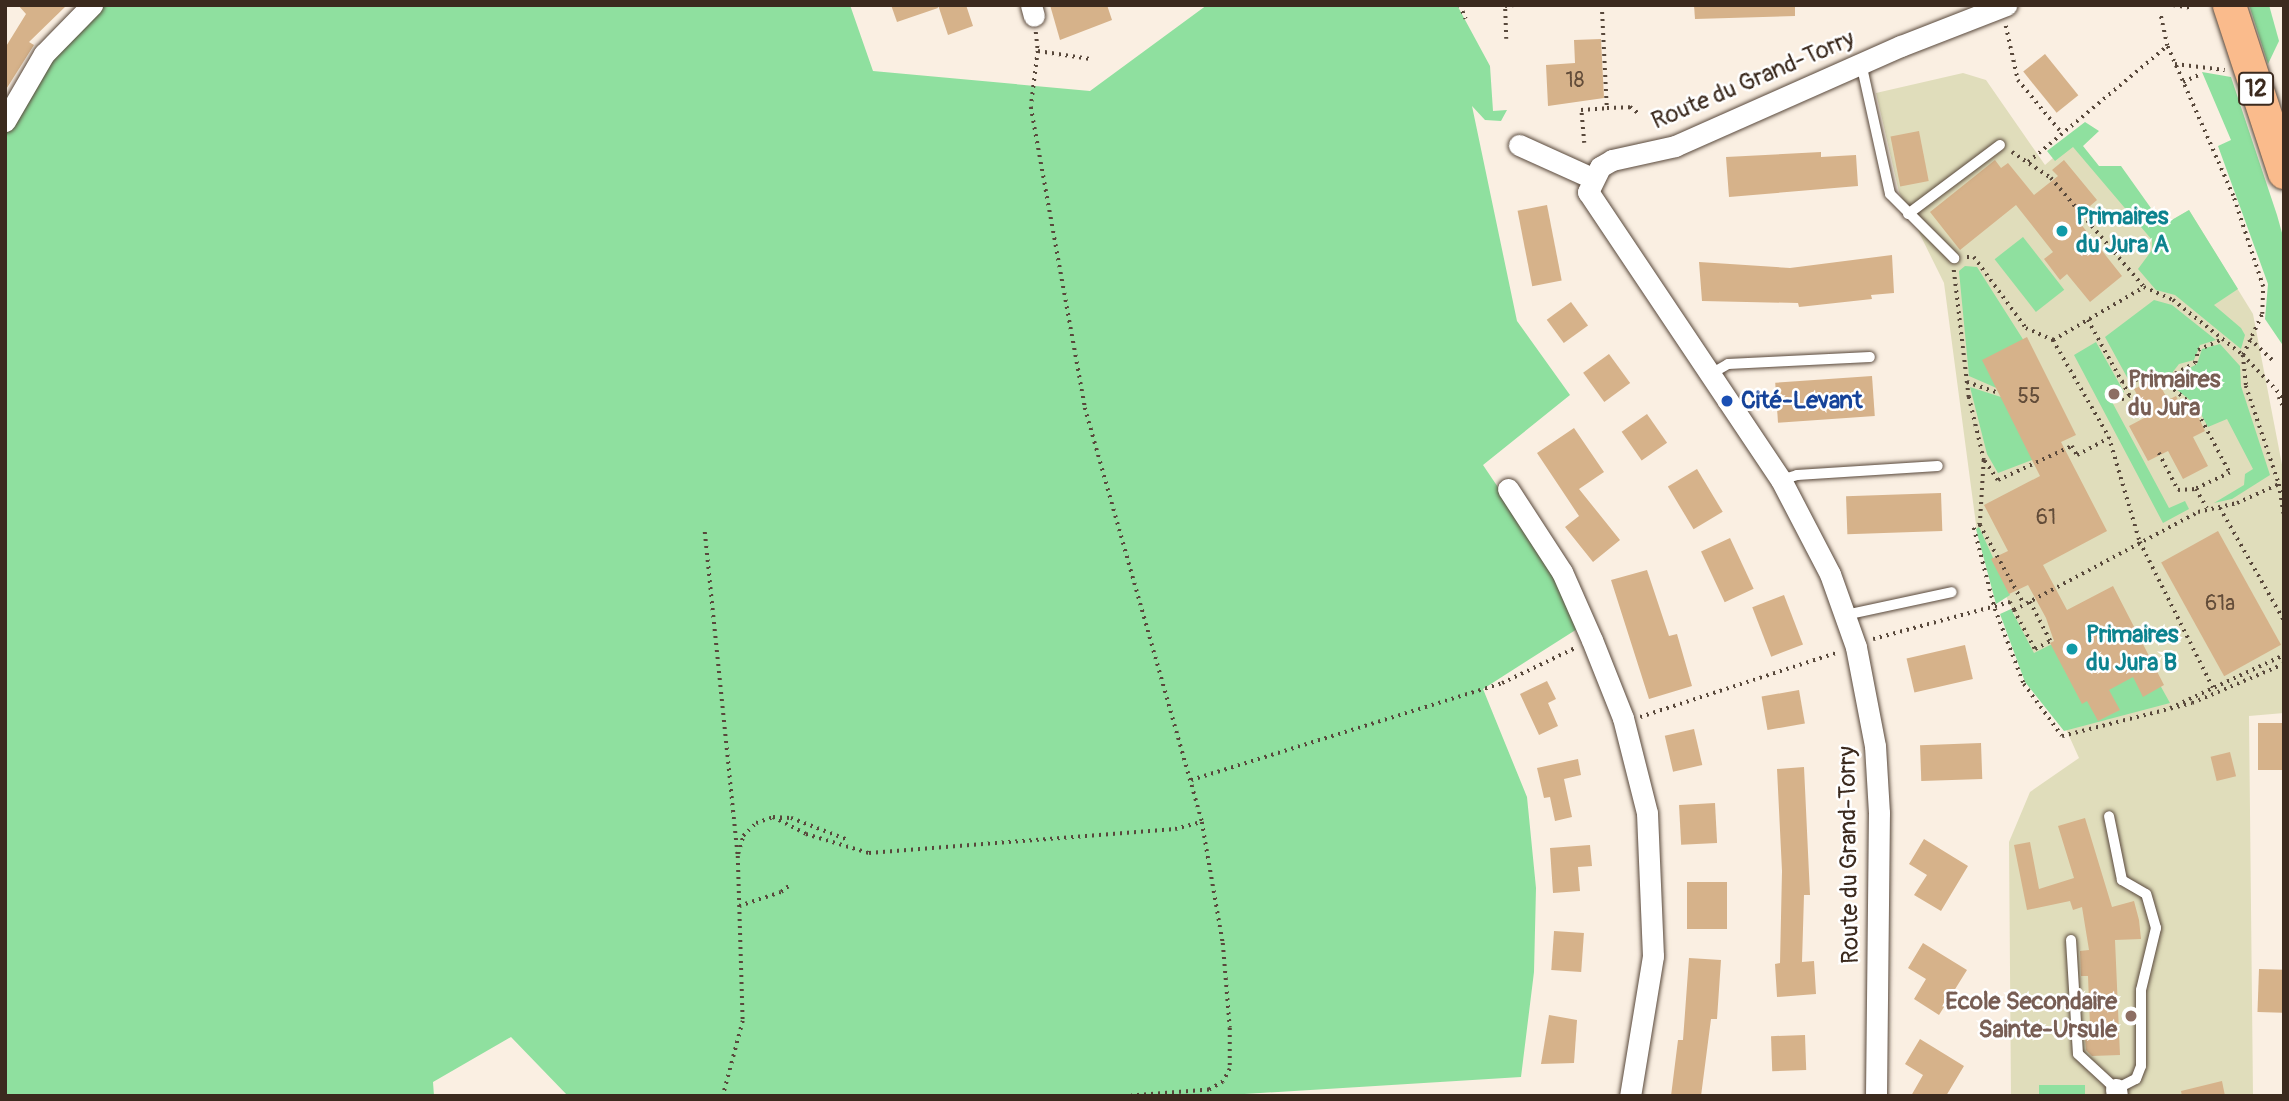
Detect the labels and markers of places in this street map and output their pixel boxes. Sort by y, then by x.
place label: Primaires du Jura A [2076,203,2169,259]
marker: Primaires du Jura A [2054,223,2070,239]
place label: Primaires du Jura [2128,366,2220,422]
marker: Primaires du Jura [2106,386,2122,402]
place label: Cité-Levant [1741,387,1862,415]
marker: Cité-Levant [1719,393,1735,409]
place label: Primaires du Jura B [2086,621,2178,677]
marker: Primaires du Jura B [2064,641,2080,657]
place label: Ecole Secondaire Sainte-Ursule [1945,988,2117,1044]
marker: Ecole Secondaire Sainte-Ursule [2123,1008,2139,1024]

